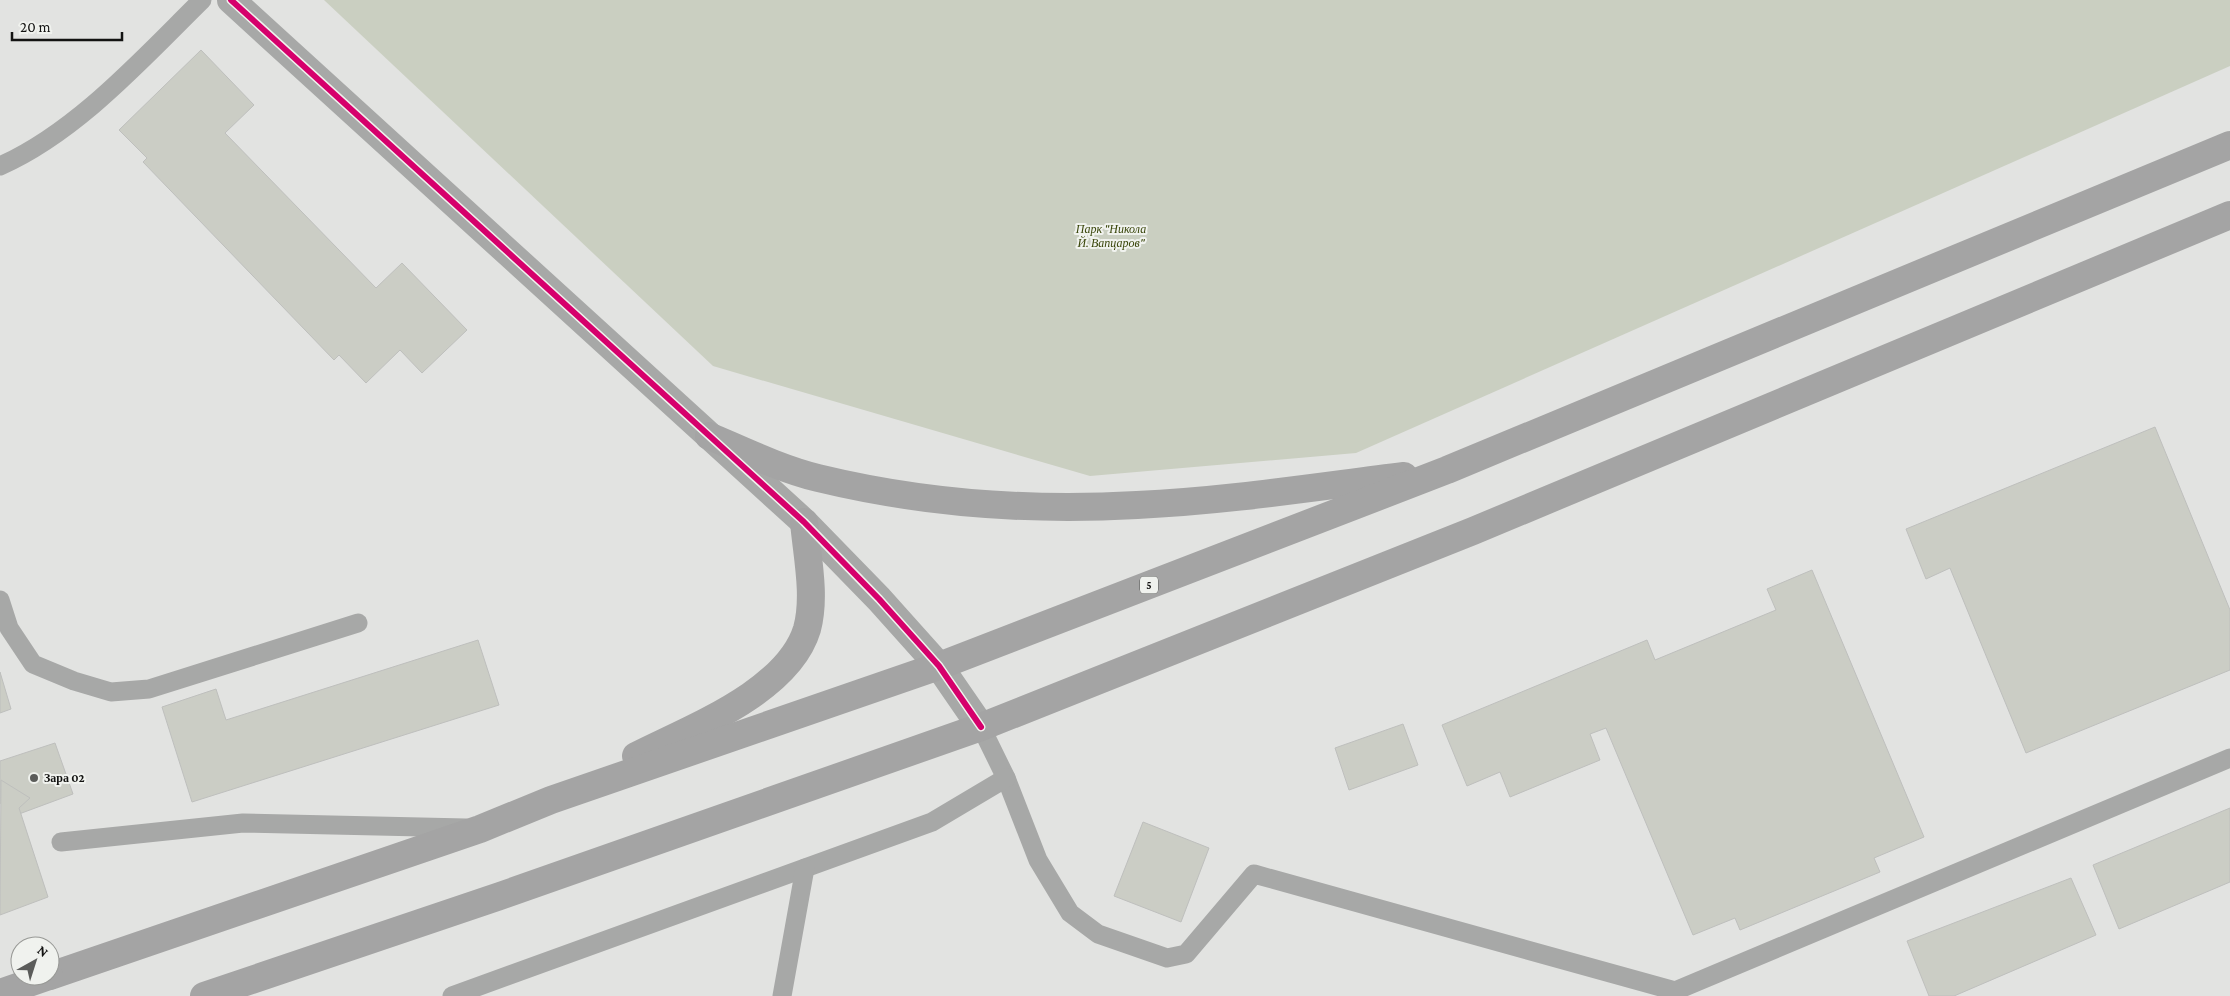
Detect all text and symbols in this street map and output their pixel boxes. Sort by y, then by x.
scale bar [12,10,122,42]
text: 20 m [20,19,51,35]
park label: Парк "Никола Й. Вапцаров" [1075,222,1146,250]
road number: 5 [1140,576,1158,594]
place label: Зара 02 [44,771,85,785]
marker: Зара 02 [28,772,40,784]
north arrow [10,936,60,986]
text: N [34,942,52,960]

